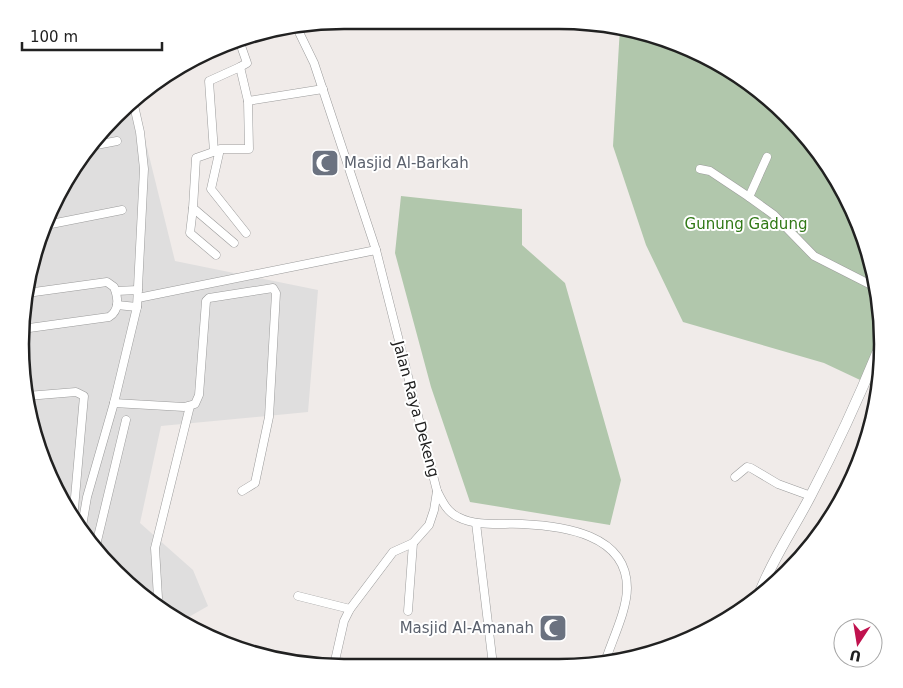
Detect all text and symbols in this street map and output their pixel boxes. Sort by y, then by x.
scale bar [22,20,162,52]
text: 100 m [30,28,78,46]
mosque icon: Masjid Al-Barkah [310,148,340,178]
place label: Masjid Al-Barkah [344,154,469,172]
park label: Gunung Gadung [685,215,807,233]
street label: Jalan Raya Dekeng [389,338,443,479]
mosque icon: Masjid Al-Amanah [538,613,568,643]
north arrow [833,618,883,668]
place label: Masjid Al-Amanah [400,619,534,637]
text: U [848,647,863,665]

